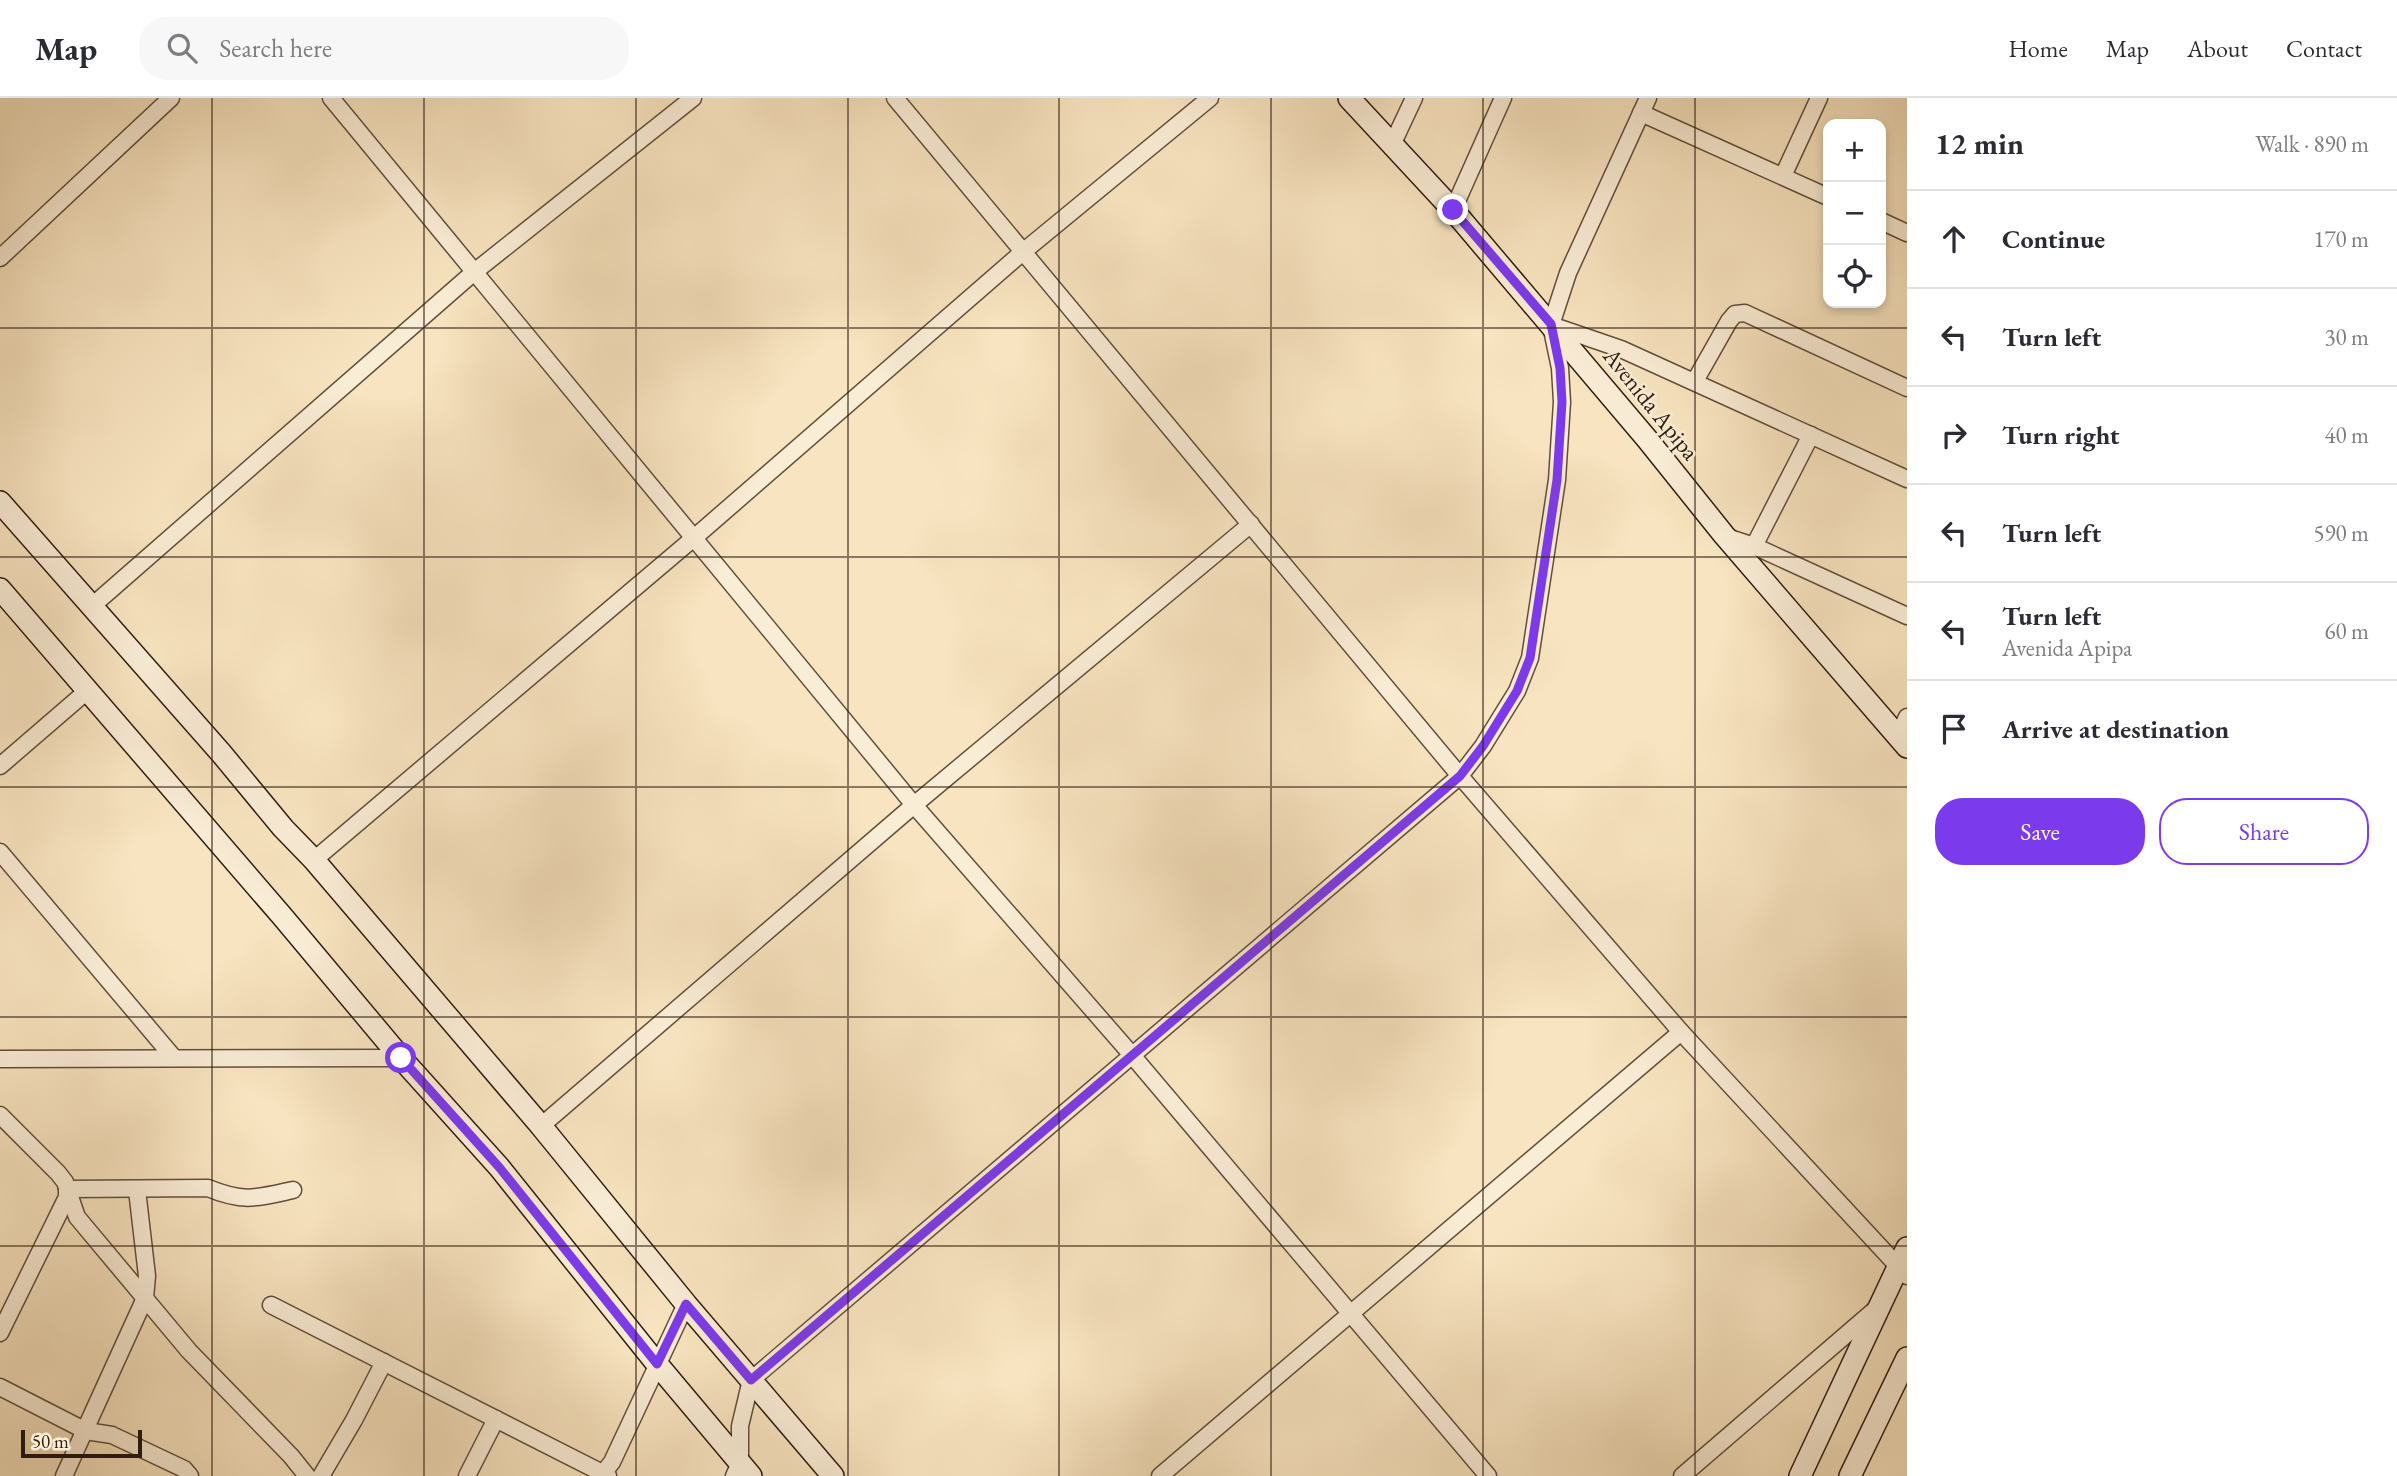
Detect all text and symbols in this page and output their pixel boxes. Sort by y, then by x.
search box [139,17,629,80]
text: Map [35,27,97,70]
icon: search [163,29,201,67]
text: Search here [219,31,332,65]
text: Home [2008,33,2068,64]
text: Map [2106,33,2149,64]
text: About [2187,33,2248,64]
text: Contact [2286,33,2362,64]
map controls [1823,119,1886,308]
button: + [1823,119,1886,182]
text: 12 min [1935,124,2024,163]
text: Walk · 890 m [2255,129,2369,159]
button: − [1823,182,1886,245]
route end [1437,194,1468,225]
icon: ahead [1935,220,1973,258]
text: Continue [2002,222,2105,256]
text: 170 m [2313,224,2369,254]
button: locate [1823,245,1886,308]
icon: left [1935,318,1973,356]
text: Turn left [2002,320,2101,354]
text: 30 m [2324,322,2369,352]
street label: Avenida Apipa [1596,340,1706,467]
icon: right [1935,416,1973,454]
text: Turn right [2002,418,2120,452]
text: 40 m [2324,420,2369,450]
icon: left [1935,514,1973,552]
text: Turn left [2002,516,2101,550]
text: 590 m [2313,518,2369,548]
text: Turn left [2002,599,2101,633]
icon: left [1935,612,1973,650]
text: 60 m [2324,616,2369,646]
text: Avenida Apipa [2002,633,2132,663]
icon: arrive [1935,710,1973,748]
text: Arrive at destination [2002,712,2229,746]
button: Save [1935,798,2145,865]
button: Share [2159,798,2369,865]
route start [385,1042,416,1073]
scale bar [21,1427,142,1459]
text: 50 m [32,1429,69,1454]

